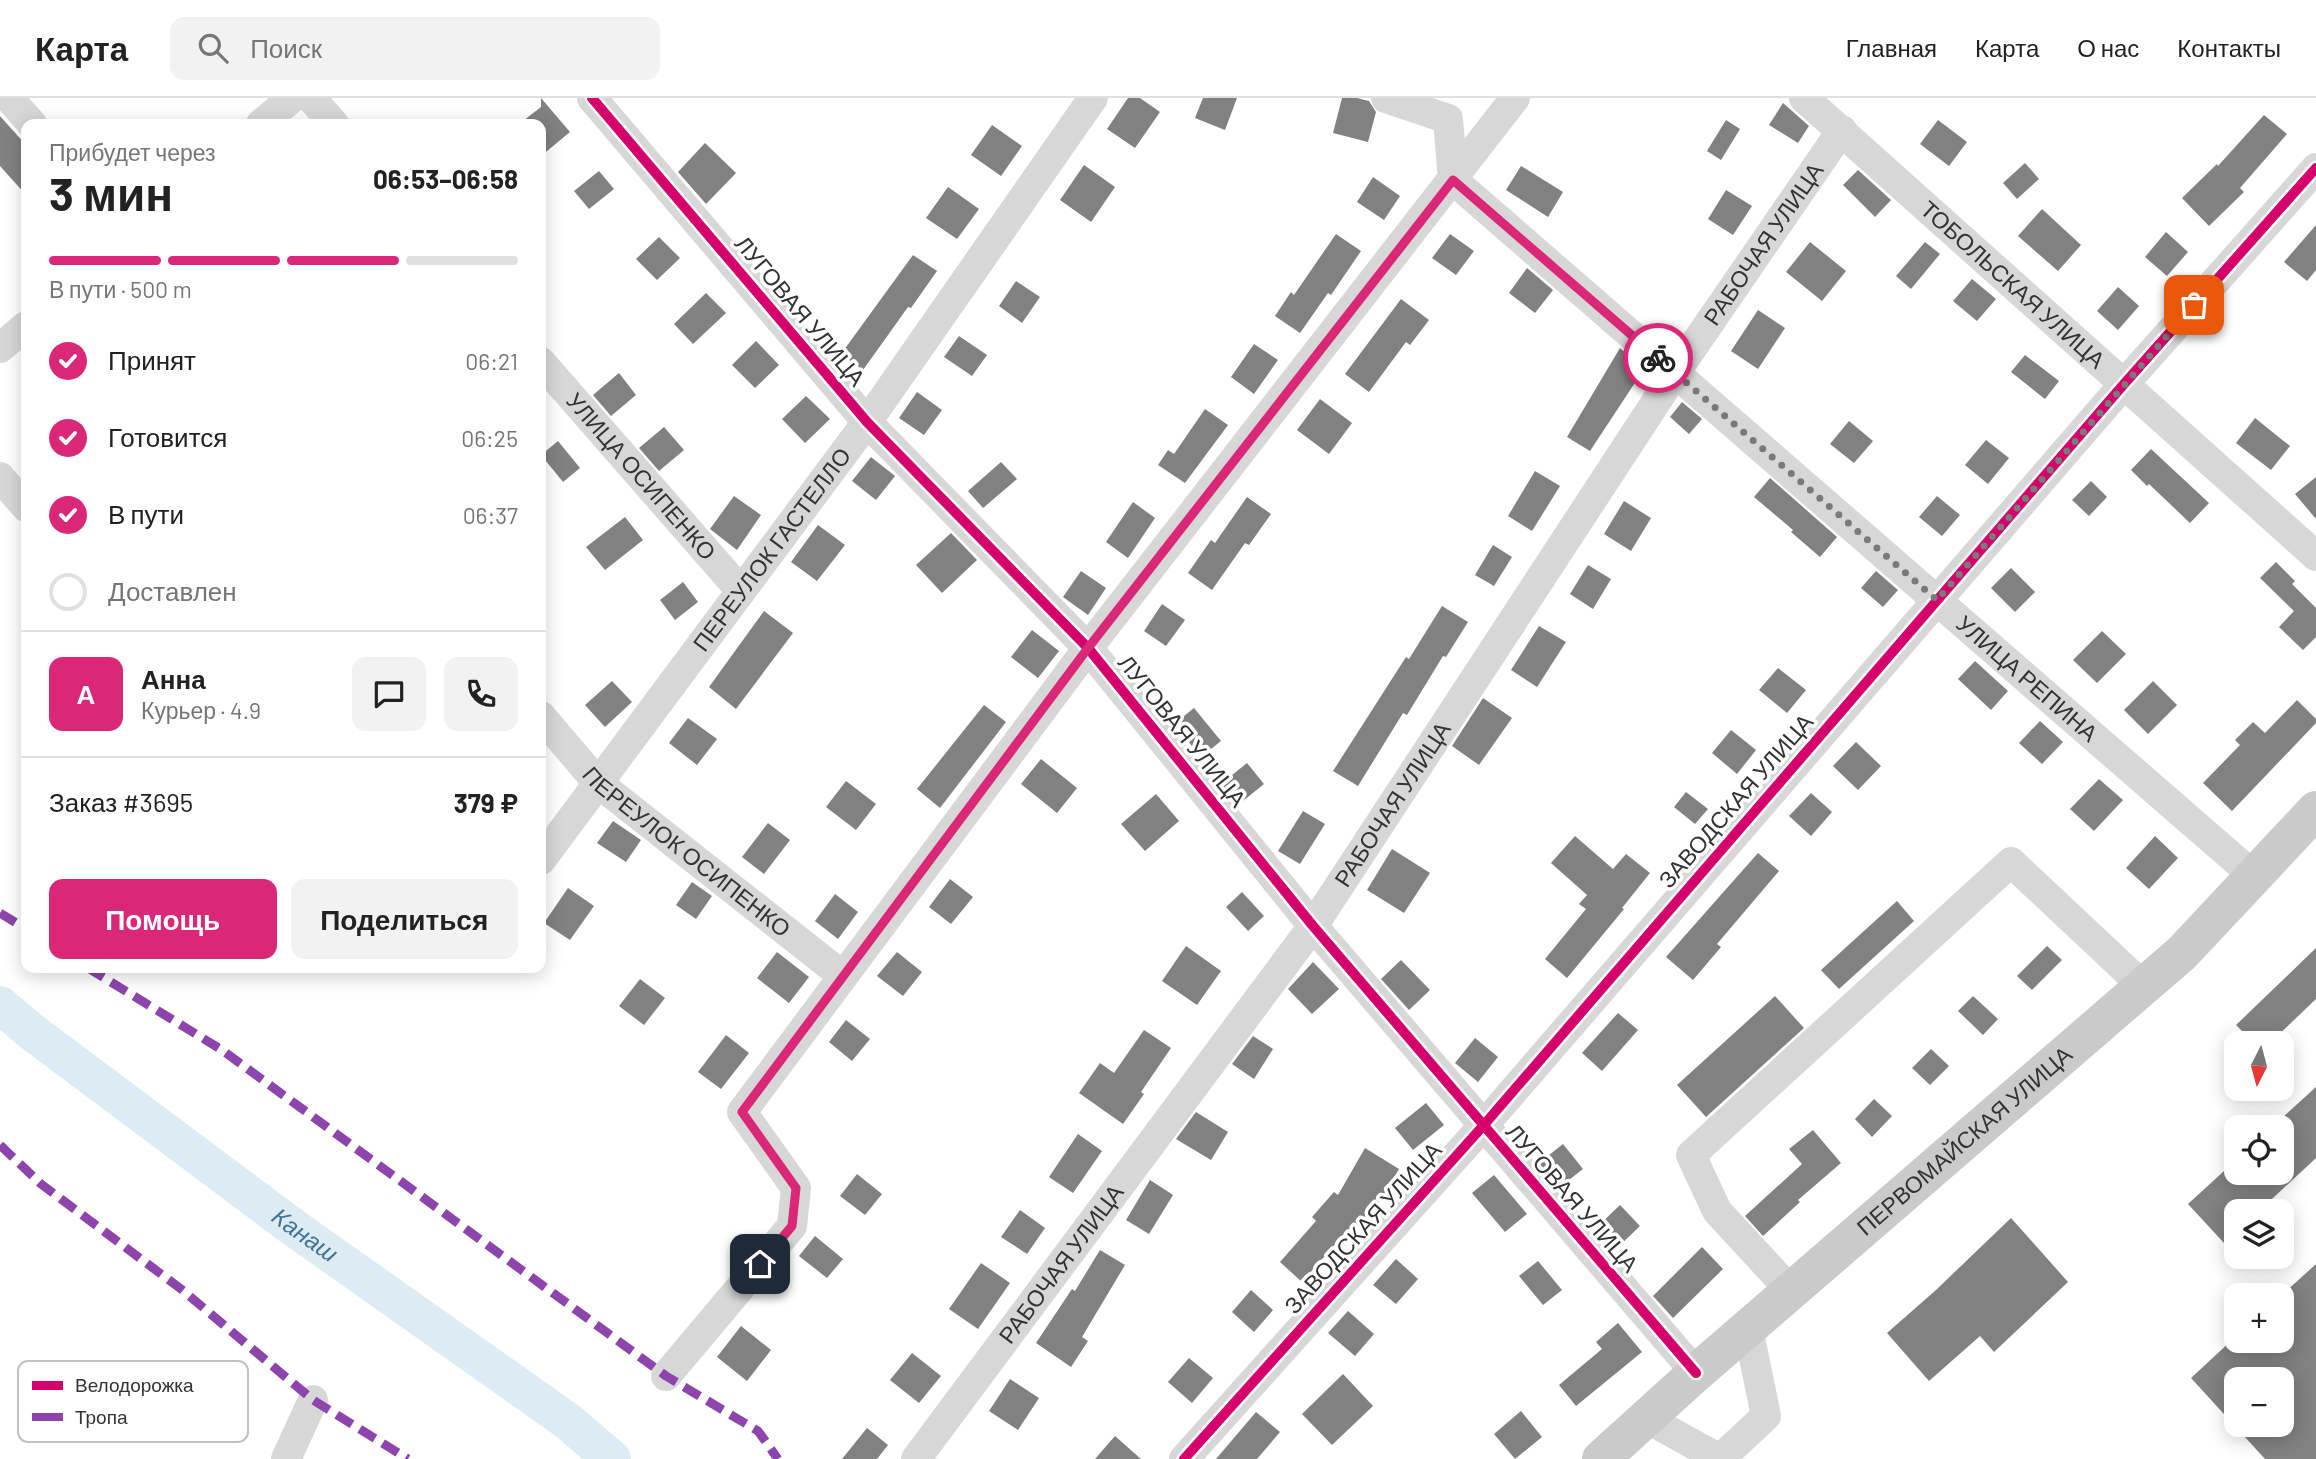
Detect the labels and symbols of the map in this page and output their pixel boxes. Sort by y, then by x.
street label: РАБОЧАЯ УЛИЦА [1697,156,1829,330]
street label: ТОБОЛЬСКАЯ УЛИЦА [1915,194,2112,374]
street label: ЛУГОВАЯ УЛИЦА [730,229,872,392]
pin [2164,275,2224,335]
courier [1623,323,1693,393]
street label: УЛИЦА ОСИПЕНКО [561,386,722,565]
street label: ПЕРЕУЛОК ГАСТЕЛЛО [686,442,856,656]
street label: УЛИЦА РЕПИНА [1951,609,2105,747]
street label: ЛУГОВАЯ УЛИЦА [1113,649,1253,813]
street label: ЗАВОДСКАЯ УЛИЦА [1652,707,1819,893]
street label: РАБОЧАЯ УЛИЦА [1328,716,1456,891]
street label: ПЕРЕУЛОК ОСИПЕНКО [577,760,797,942]
north arrow [2224,1031,2294,1101]
street label: ПЕРВОМАЙСКАЯ УЛИЦА [1851,1039,2078,1241]
street label: ЛУГОВАЯ УЛИЦА [1501,1117,1645,1278]
street label: ЗАВОДСКАЯ УЛИЦА [1278,1135,1447,1319]
street label: РАБОЧАЯ УЛИЦА [992,1178,1129,1349]
water label: Канаш [267,1201,344,1267]
pin [730,1234,790,1294]
legend [18,1361,248,1442]
text: Велодорожка [75,1373,194,1396]
text: Тропа [75,1405,128,1428]

